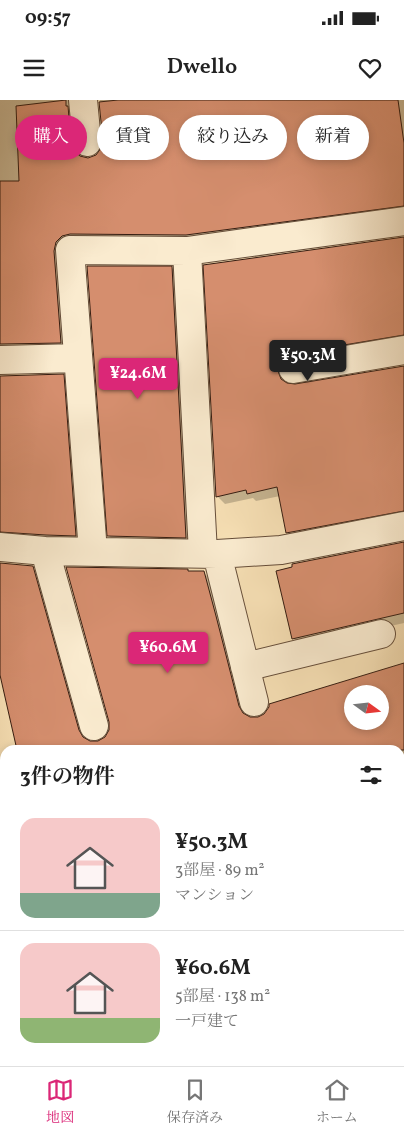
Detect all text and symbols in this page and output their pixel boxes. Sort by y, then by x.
text: 09:57 [25,5,71,31]
text: Dwello [167,52,237,83]
icon: menu [20,54,48,82]
icon: heart [356,54,384,82]
chip: 購入 [15,115,87,160]
chip: 賃貸 [97,115,169,160]
chip: 絞り込み [179,115,287,160]
chip: 新着 [297,115,369,160]
pin: ¥50.3M [267,340,349,382]
text: ¥50.3M [280,345,336,367]
pin: ¥24.6M [97,358,179,400]
text: ¥24.6M [110,363,166,385]
pin: ¥60.6M [127,632,209,674]
text: ¥60.6M [139,637,197,659]
north arrow [344,685,389,730]
map controls [344,685,389,730]
icon: filters [357,761,385,789]
text: 3件の物件 [20,763,115,792]
text: ¥50.3M [175,828,248,857]
icon: home [60,838,120,898]
text: 3部屋 · 89 m² [175,860,264,882]
text: マンション [175,885,254,907]
text: ¥60.6M [175,954,251,983]
icon: home [60,963,120,1023]
text: 5部屋 · 138 m² [175,986,270,1008]
text: 一戸建て [175,1011,239,1033]
tab: 地図 [46,1076,74,1128]
tab: 保存済み [167,1076,223,1128]
tab: ホーム [316,1076,358,1128]

